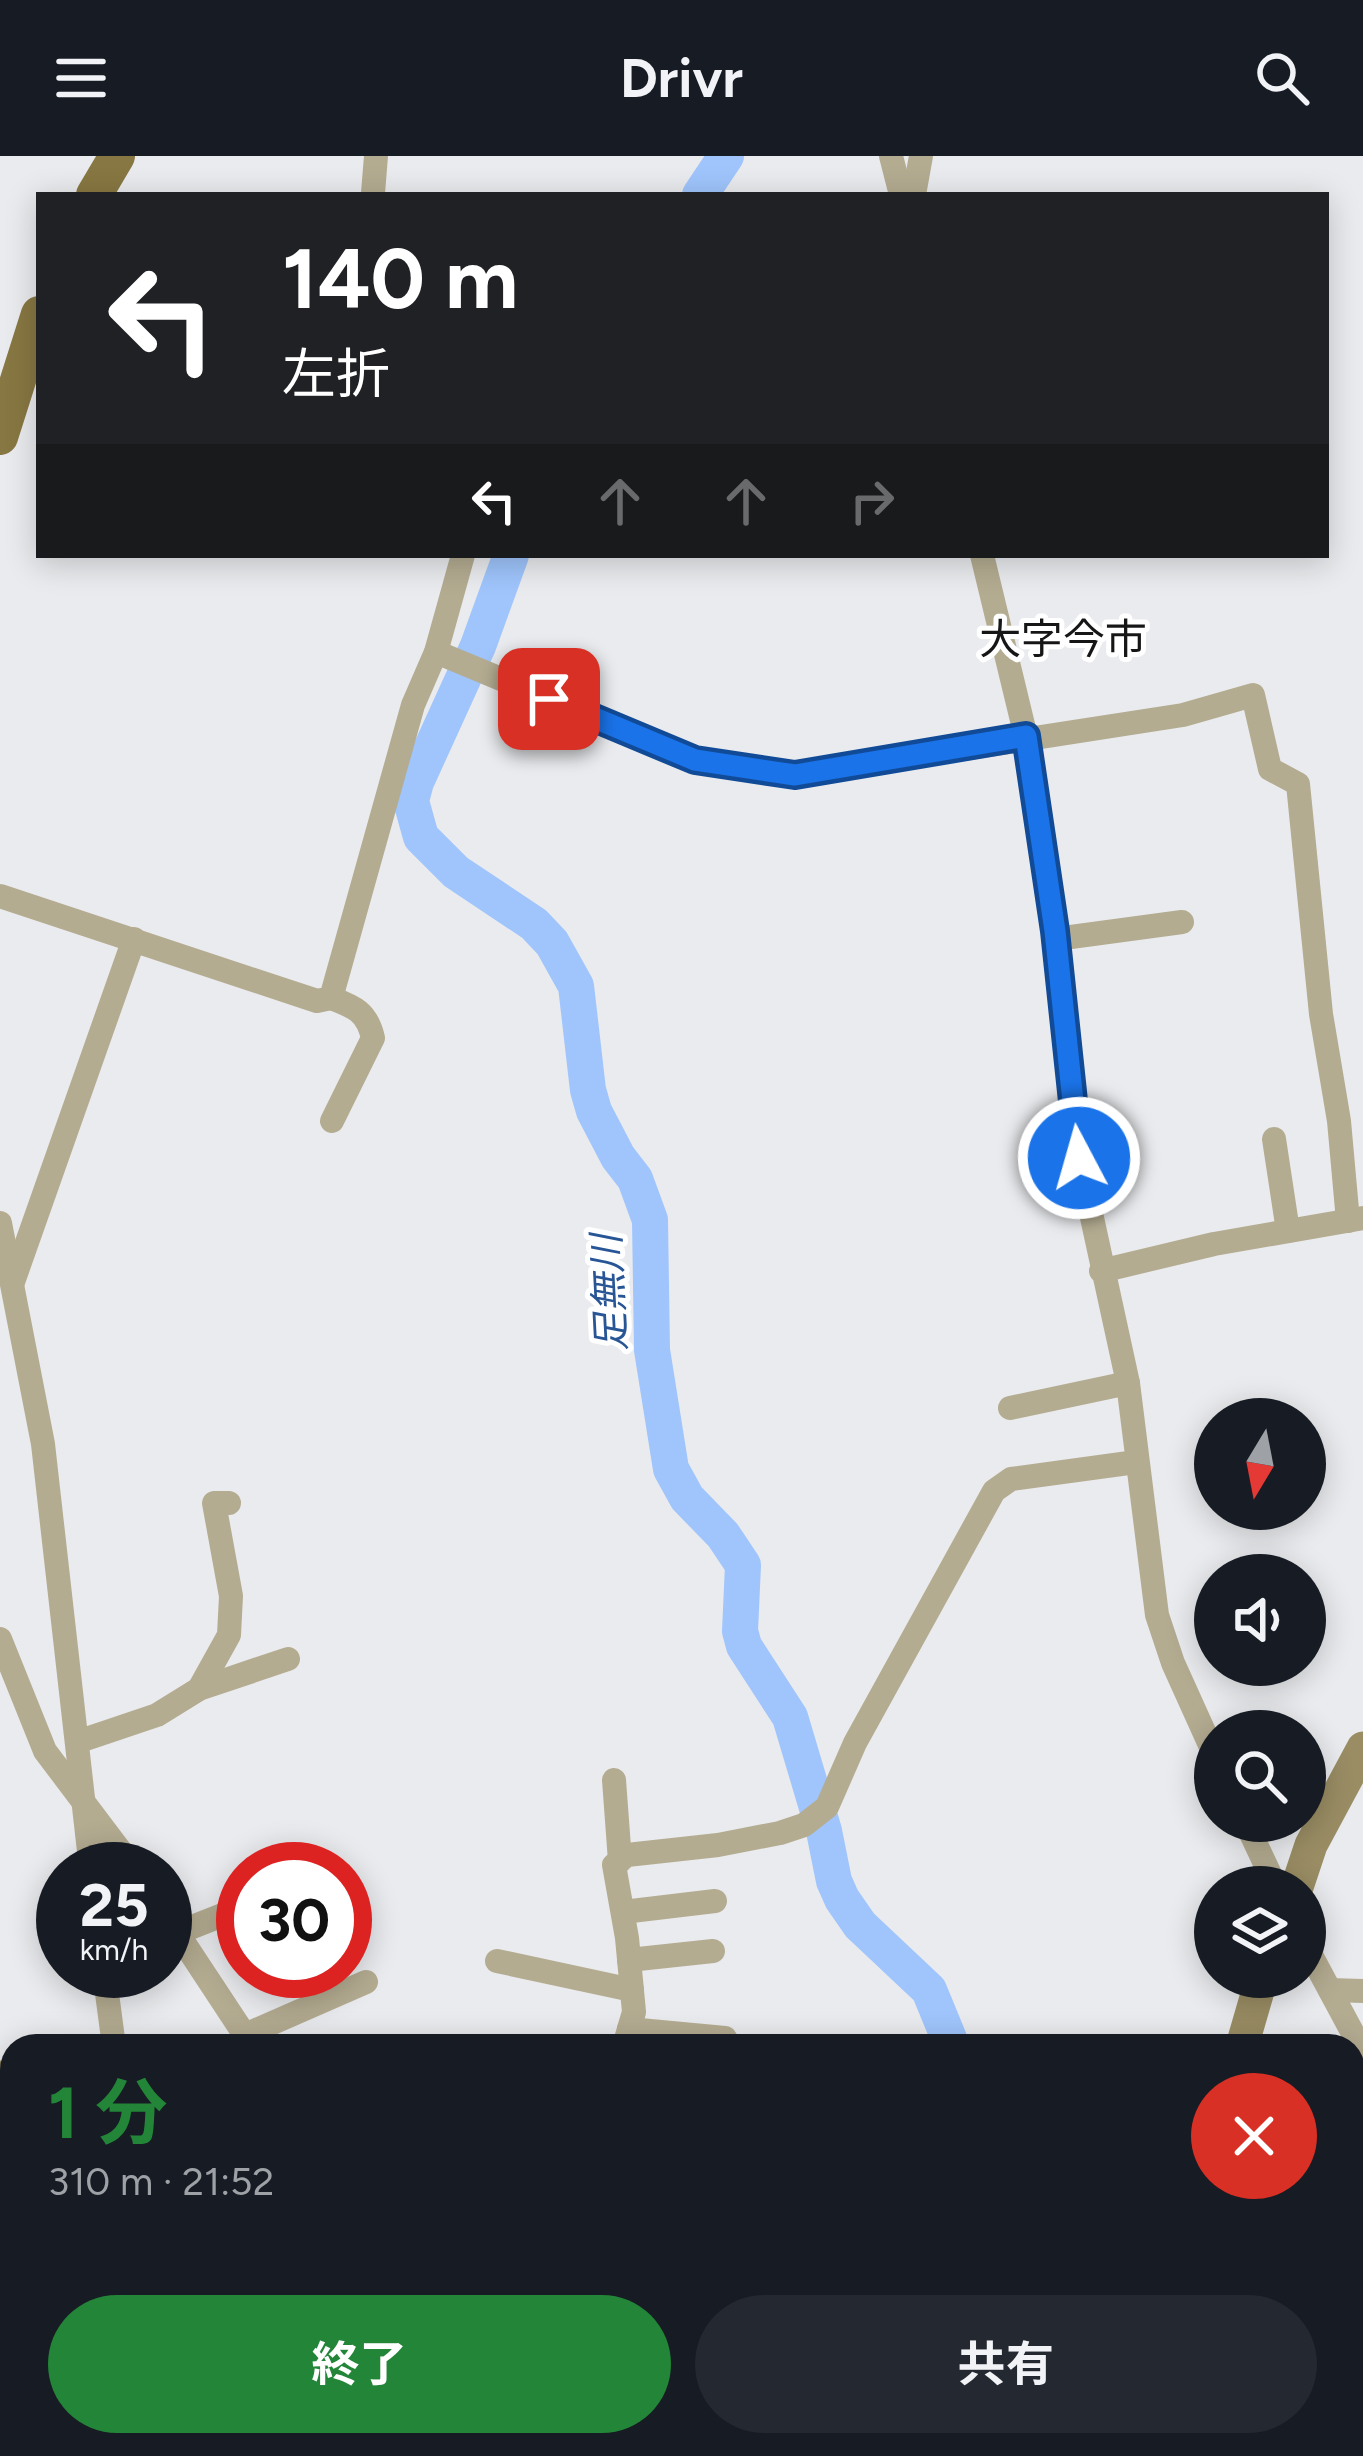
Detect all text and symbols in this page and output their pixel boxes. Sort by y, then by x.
icon: menu [48,45,114,111]
icon: search [1249,45,1315,111]
text: Drivr [620,46,743,111]
text: 140 m [282,228,518,329]
icon: left [84,240,240,396]
text: 左折 [282,342,390,407]
icon: left [461,468,527,534]
icon: ahead [587,468,653,534]
icon: ahead [713,468,779,534]
icon: right [839,468,905,534]
district label: 大字今市 [979,614,1147,665]
pin [498,648,600,750]
icon: arrive [516,666,582,732]
position arrow [1016,1095,1142,1221]
water label: 足無川 [582,1229,636,1353]
north arrow [1194,1398,1326,1530]
map controls [1194,1398,1326,1998]
button: sound [1194,1554,1326,1686]
button: search [1194,1710,1326,1842]
speed limit sign: 30 [216,1842,372,1998]
button: layers [1194,1866,1326,1998]
text: 25 [79,1869,149,1941]
text: km/h [80,1931,148,1968]
text: 1 分 [48,2070,168,2156]
button: close [1191,2073,1317,2199]
text: 310 m · 21:52 [48,2158,274,2205]
button: 終了 [48,2295,671,2433]
button: 共有 [695,2295,1317,2433]

